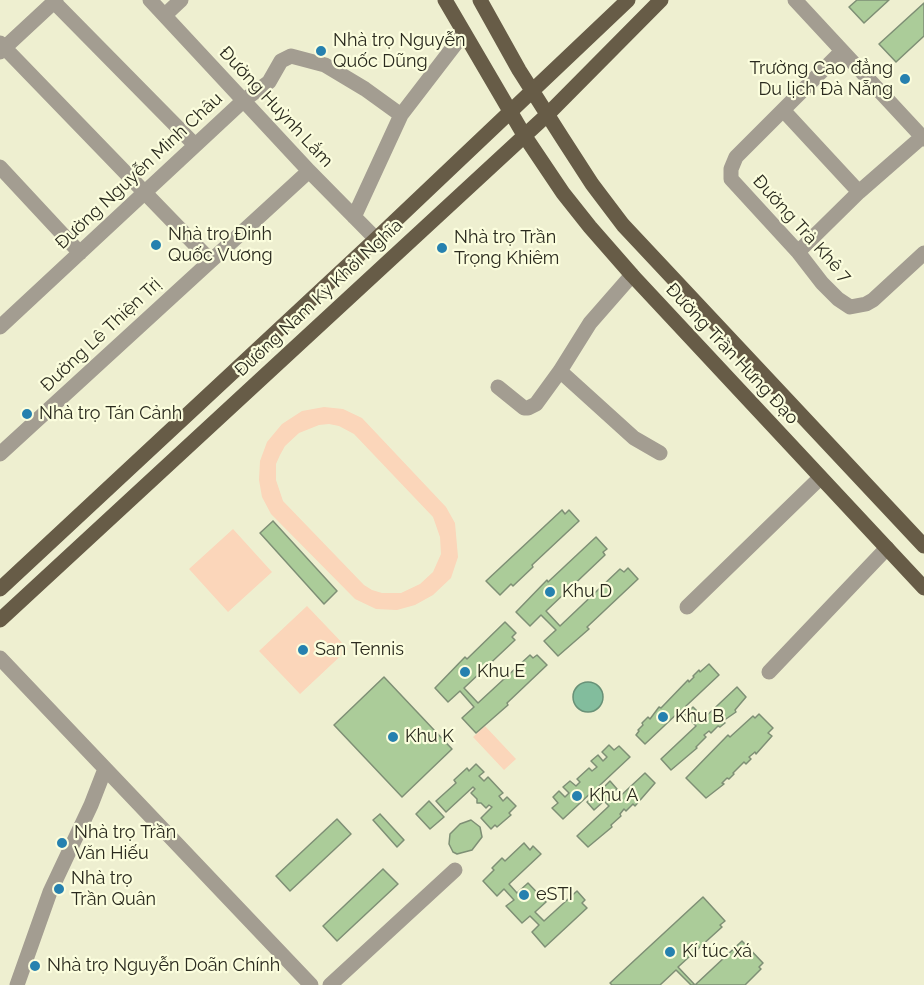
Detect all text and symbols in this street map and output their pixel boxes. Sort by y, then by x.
place label: Nhà trọ Nguyễn Quốc Dũng [333,30,466,72]
street label: Đường Huỳnh Lắm [215,42,337,172]
marker: Nhà trọ Nguyễn Quốc Dũng [314,44,328,58]
place label: Trường Cao đẳng Du lịch Đà Nẵng [750,58,893,100]
marker: Trường Cao đẳng Du lịch Đà Nẵng [898,72,912,86]
street label: Đường Nguyễn Minh Châu [51,88,227,254]
street label: Đường Trà Khê 7 [748,171,856,287]
street label: Đường Nam Kỳ Khởi Nghĩa [231,215,407,381]
place label: Nhà trọ Đinh Quốc Vương [168,224,273,266]
place label: Nhà trọ Trần Trọng Khiêm [454,227,559,270]
marker: Nhà trọ Đinh Quốc Vương [149,238,163,252]
marker: Nhà trọ Trần Trọng Khiêm [435,241,449,255]
street label: Đường Lê Thiện Trị [36,274,166,396]
street label: Đường Trần Hưng Đạo [661,279,803,429]
place label: Nhà trọ Tán Cảnh [39,403,182,425]
marker: Nhà trọ Tán Cảnh [20,407,34,421]
place label: Khu D [562,581,612,603]
marker: Khu D [543,585,557,599]
place label: San Tennis [315,639,404,661]
marker: San Tennis [296,643,310,657]
place label: Khu E [477,661,525,683]
marker: Khu E [458,665,472,679]
place label: Khu B [675,706,724,728]
marker: Khu B [656,710,670,724]
place label: Khu K [405,726,454,748]
marker: Khu K [386,730,400,744]
place label: Khu A [589,785,639,807]
marker: Khu A [570,789,584,803]
place label: Nhà trọ Trần Văn Hiếu [74,822,176,864]
marker: Nhà trọ Trần Văn Hiếu [55,836,69,850]
place label: Nhà trọ Trần Quân [71,868,156,910]
marker: Nhà trọ Trần Quân [52,882,66,896]
place label: eSTI [536,884,573,906]
marker: eSTI [517,888,531,902]
place label: Kí túc xá [682,941,752,963]
marker: Kí túc xá [663,945,677,959]
place label: Nhà trọ Nguyễn Doãn Chính [47,955,280,977]
marker: Nhà trọ Nguyễn Doãn Chính [28,959,42,973]

